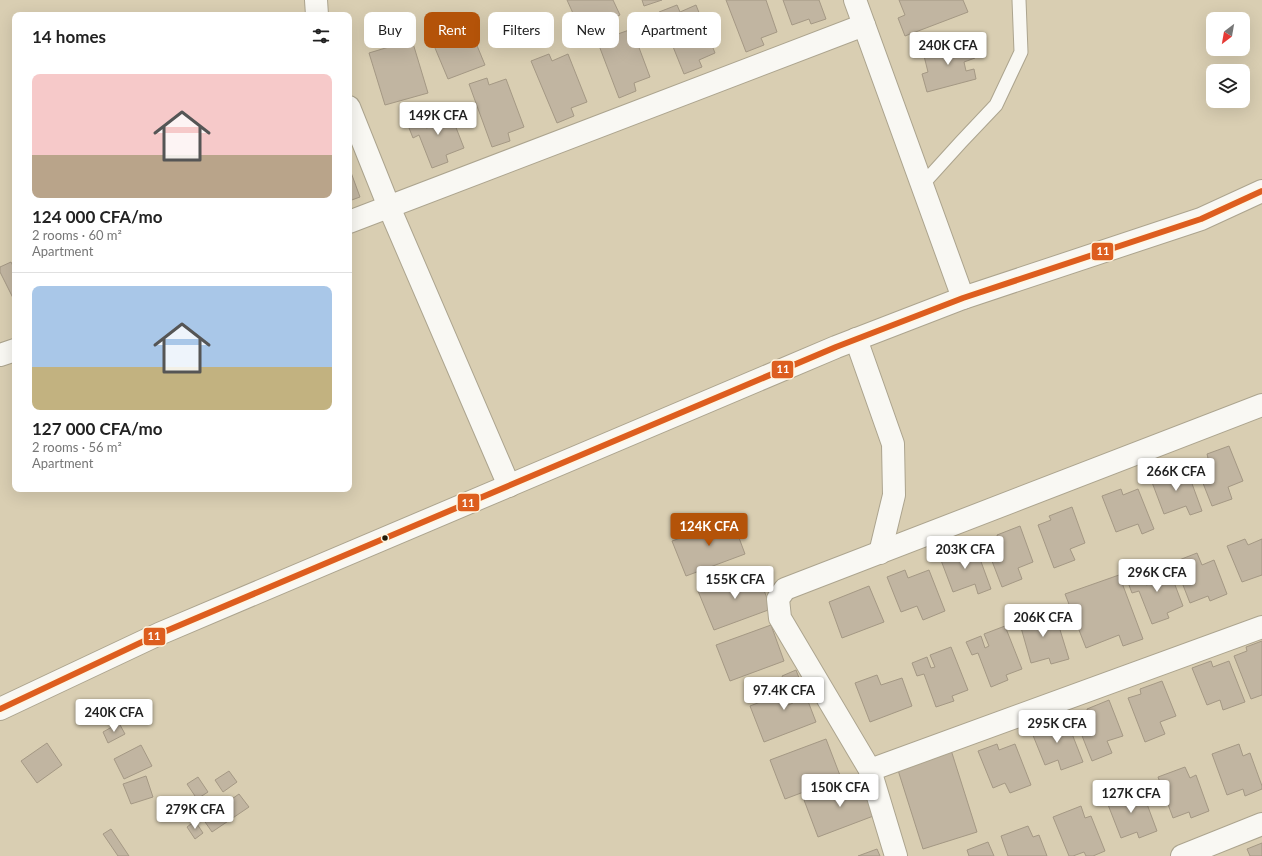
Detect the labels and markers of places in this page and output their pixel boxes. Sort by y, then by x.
pin: 240K CFA [907,32,989,66]
pin: 149K CFA [397,102,479,136]
pin: 266K CFA [1135,458,1217,492]
pin: 124K CFA [668,513,750,547]
unlabelled marker [380,533,390,543]
pin: 203K CFA [924,536,1006,570]
pin: 296K CFA [1116,559,1198,593]
pin: 155K CFA [694,566,776,600]
pin: 206K CFA [1002,604,1084,638]
pin: 97.4K CFA [738,677,830,711]
pin: 240K CFA [73,699,155,733]
pin: 295K CFA [1016,710,1098,744]
pin: 150K CFA [799,774,881,808]
pin: 127K CFA [1090,780,1172,814]
pin: 279K CFA [154,796,236,830]

